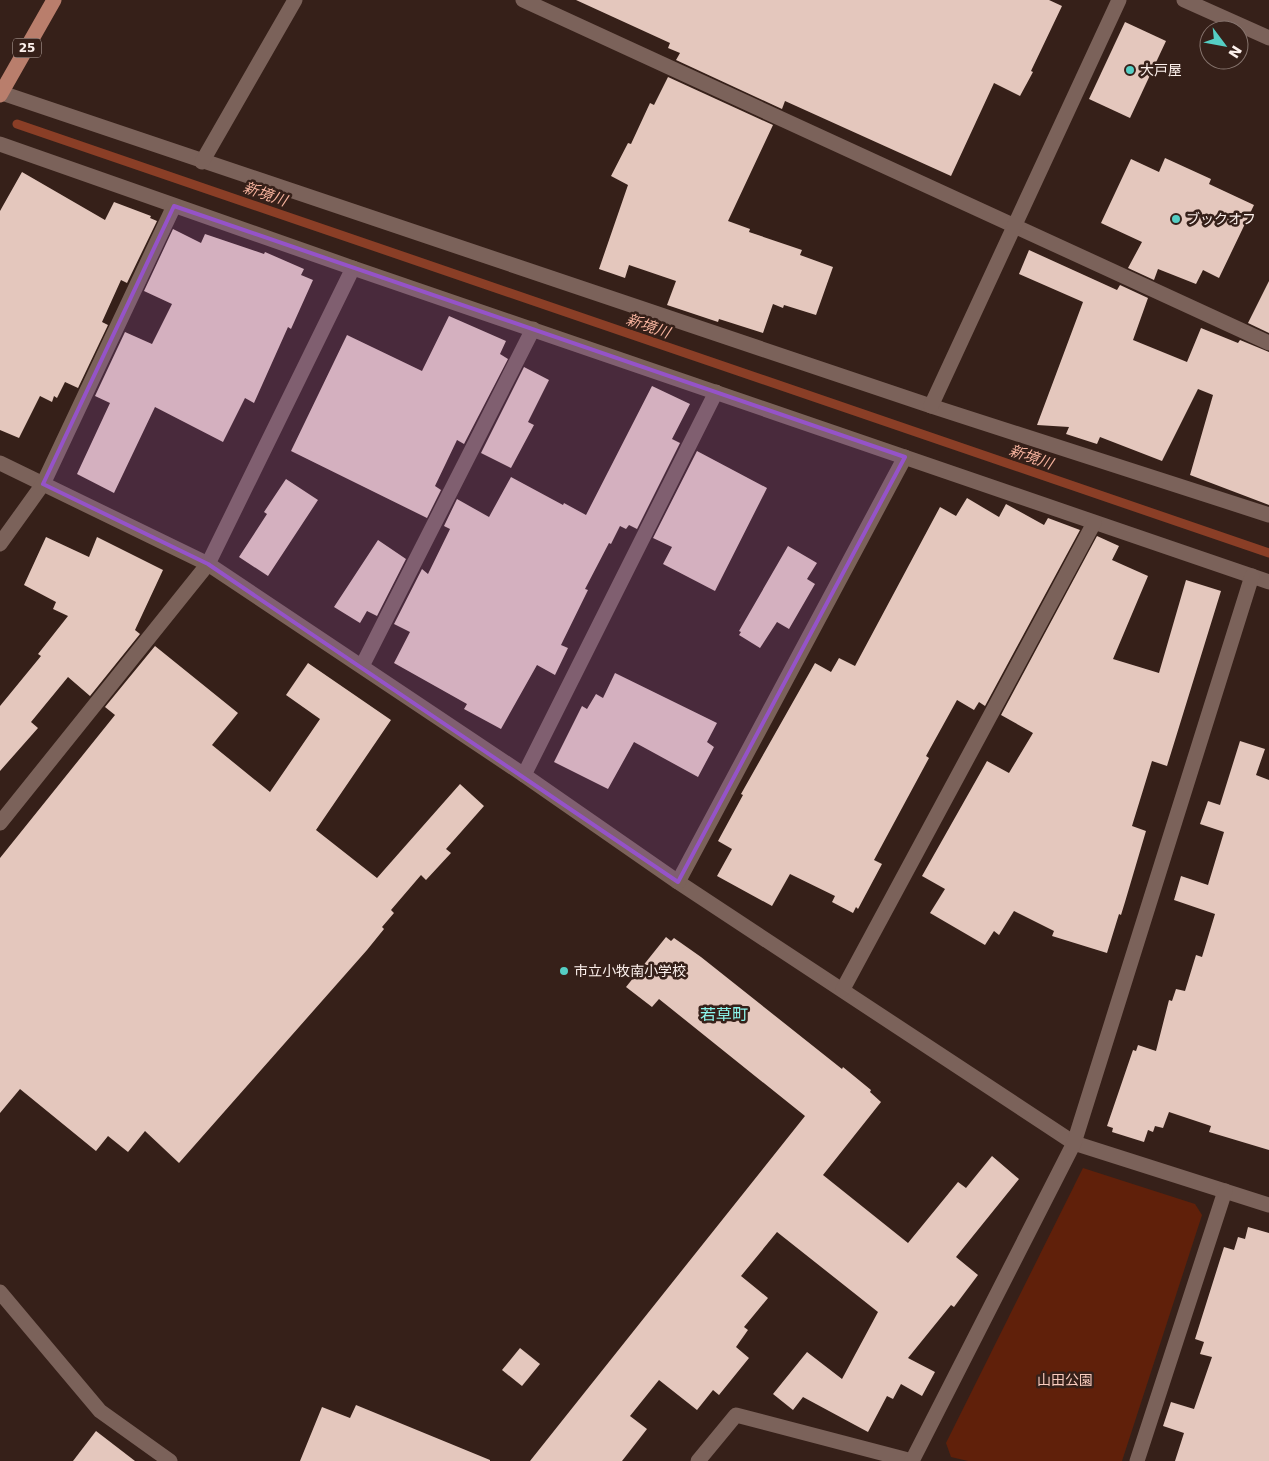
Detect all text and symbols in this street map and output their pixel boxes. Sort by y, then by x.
north arrow [1199,20,1249,70]
road number: 25 [13,38,41,58]
text: N [1225,43,1245,61]
place label: 大戸屋 [1140,62,1182,78]
marker: 大戸屋 [1124,64,1136,76]
water label: 新境川 [241,178,291,210]
place label: ブックオフ [1186,211,1256,227]
marker: ブックオフ [1170,213,1182,225]
water label: 新境川 [624,310,674,342]
water label: 新境川 [1007,441,1057,473]
place label: 市立小牧南小学校 [574,963,686,979]
marker: 市立小牧南小学校 [558,965,570,977]
district label: 若草町 [700,1005,748,1024]
park label: 山田公園 [1037,1372,1093,1388]

